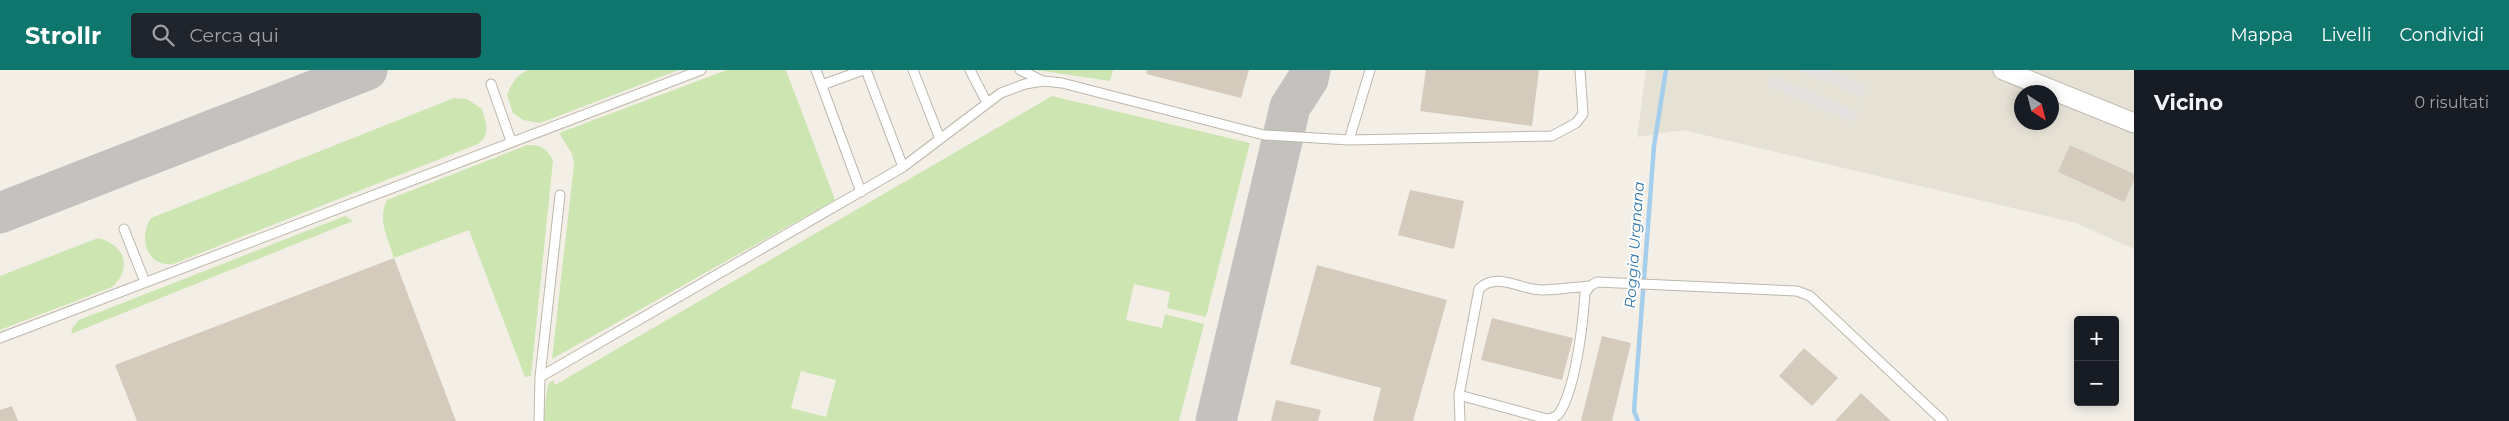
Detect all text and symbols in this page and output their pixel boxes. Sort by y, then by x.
search box [131,13,481,58]
text: Strollr [25,21,101,50]
icon: search [149,21,177,49]
text: Cerca qui [189,24,279,47]
text: Mappa [2230,24,2293,46]
text: Livelli [2321,24,2372,46]
text: Condividi [2400,24,2484,46]
north arrow [2014,85,2059,130]
text: Vicino [2154,90,2223,115]
text: 0 risultati [2414,93,2489,112]
water label: Roggia Urgnana [1620,181,1648,309]
map controls [2074,316,2119,406]
button: + [2074,316,2119,361]
button: − [2074,361,2119,406]

